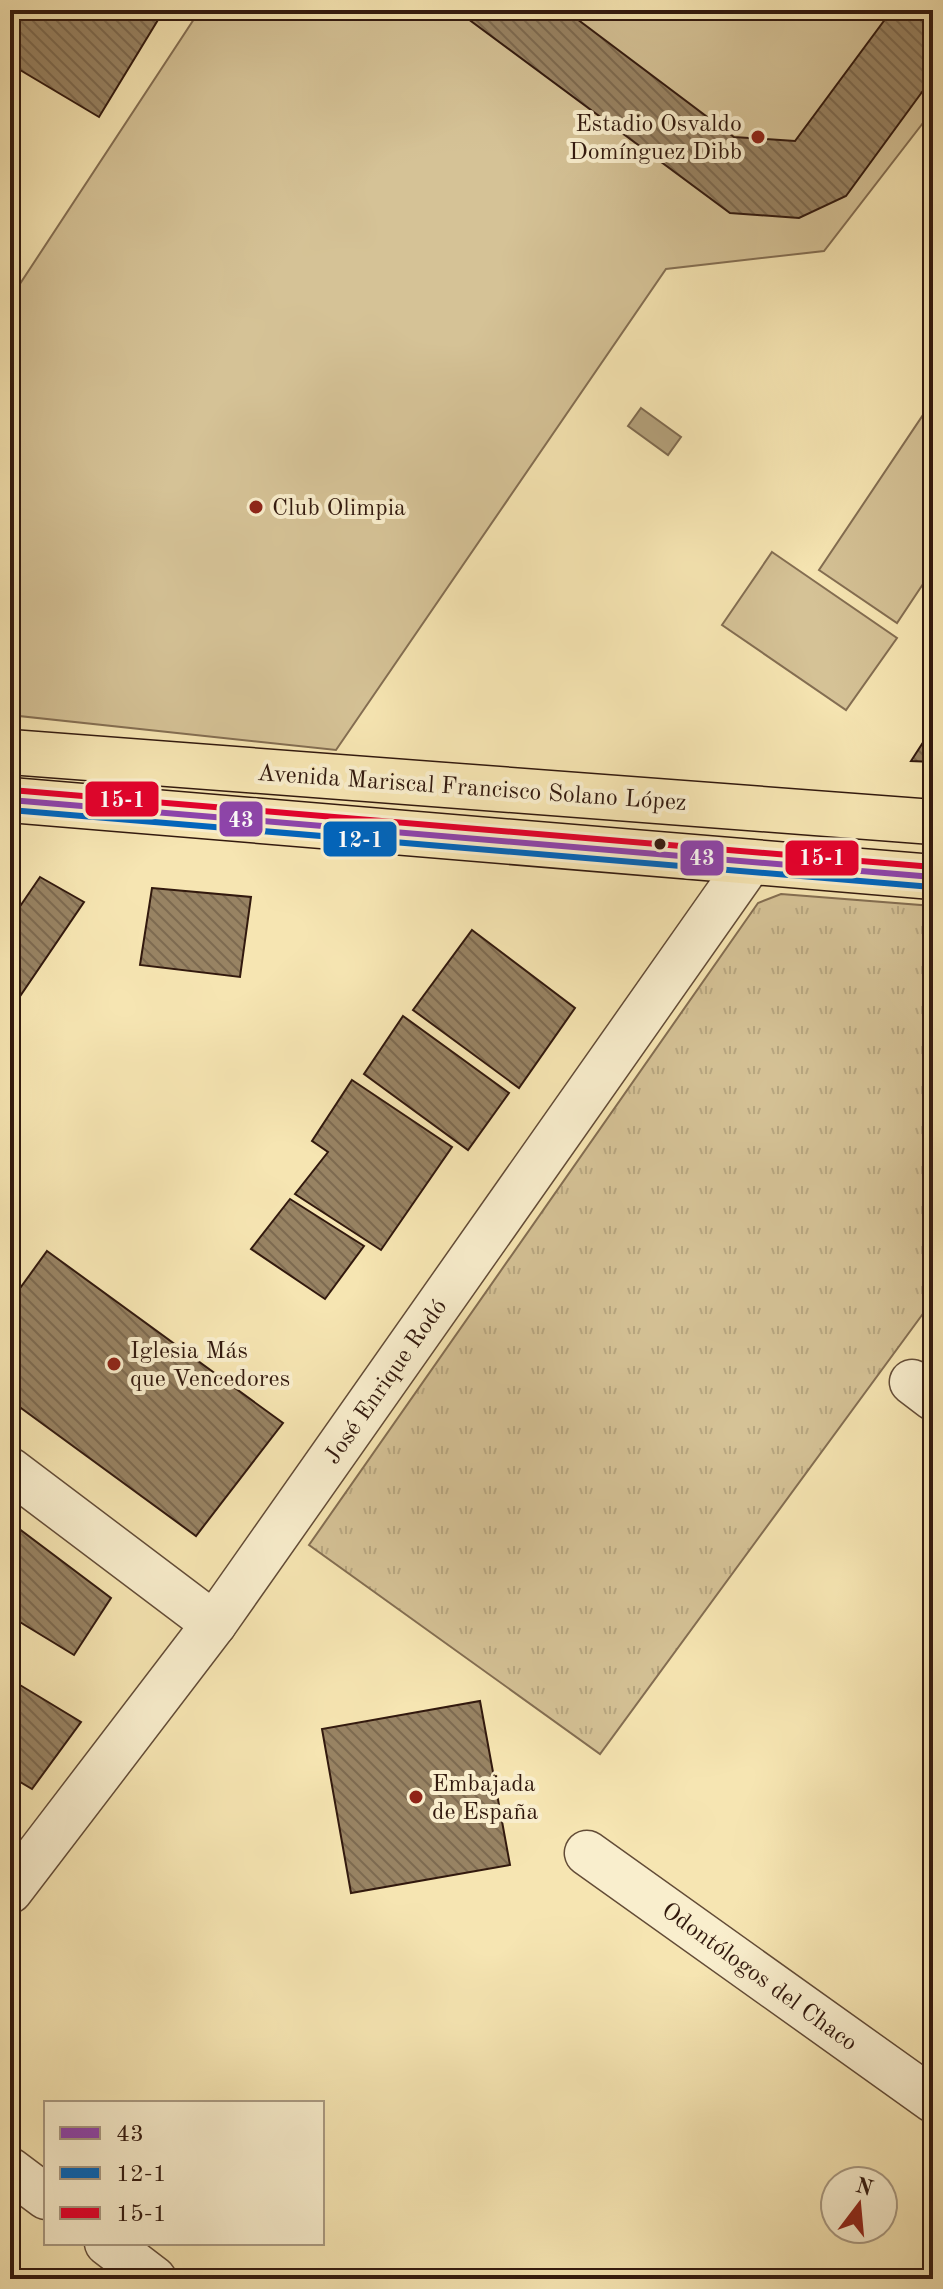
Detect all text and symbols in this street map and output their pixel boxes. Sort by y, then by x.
place label: Estadio Osvaldo Domínguez Dibb [569,113,742,165]
marker: Estadio Osvaldo Domínguez Dibb [749,128,767,146]
place label: Club Olimpia [272,497,406,521]
marker: Club Olimpia [247,498,265,516]
street label: Avenida Mariscal Francisco Solano López [256,762,687,816]
line badge: 15-1 [84,780,160,818]
text: 15-1 [99,790,145,812]
line badge: 43 [218,800,264,838]
text: 43 [228,810,254,832]
line badge: 12-1 [322,820,398,858]
text: 12-1 [337,830,383,852]
unlabelled marker [652,836,668,852]
line badge: 43 [679,839,725,877]
line badge: 15-1 [784,839,860,877]
text: 43 [689,848,715,870]
text: 15-1 [799,848,845,870]
street label: José Enrique Rodó [321,1295,452,1469]
place label: Iglesia Más que Vencedores [130,1340,290,1392]
marker: Iglesia Más que Vencedores [105,1355,123,1373]
place label: Embajada de España [432,1773,539,1825]
marker: Embajada de España [407,1788,425,1806]
street label: Odontólogos del Chaco [657,1899,861,2056]
legend [44,2101,324,2245]
text: 43 [116,2123,144,2147]
text: 12-1 [116,2163,167,2187]
north arrow [819,2165,899,2245]
text: N [853,2175,875,2201]
text: 15-1 [116,2203,167,2227]

